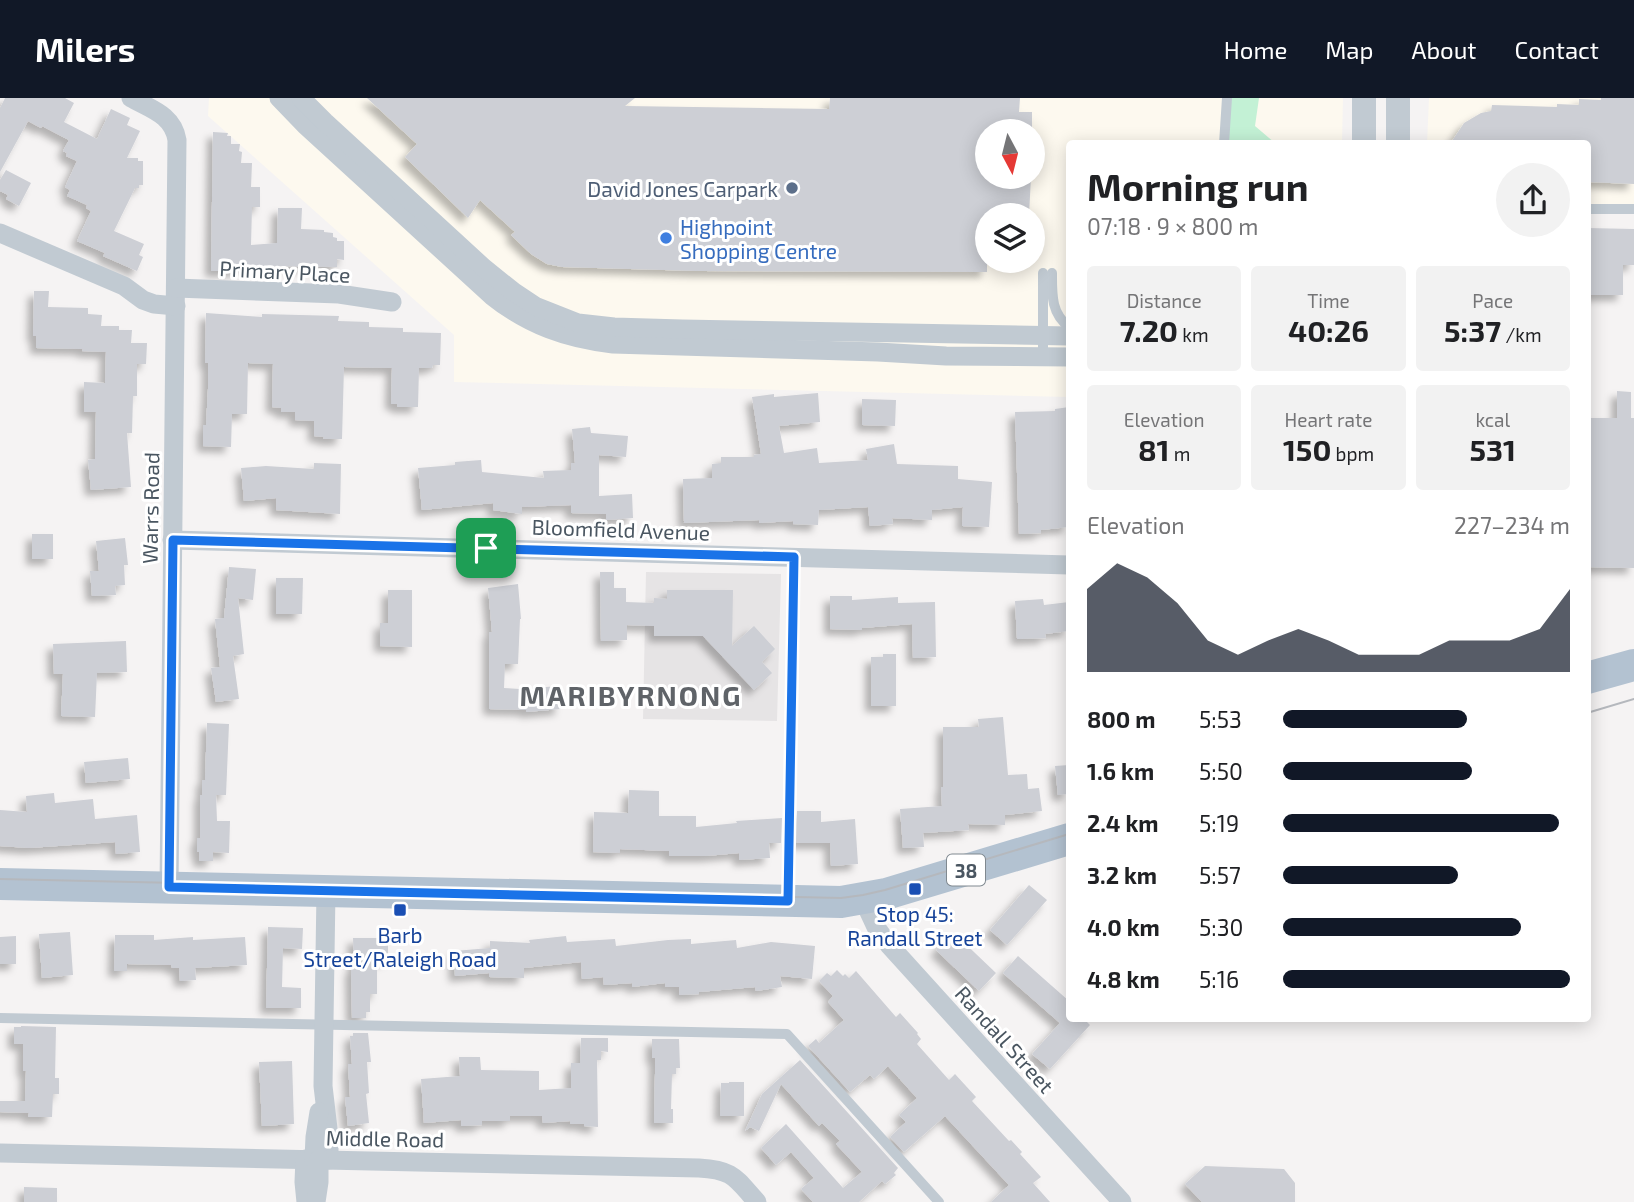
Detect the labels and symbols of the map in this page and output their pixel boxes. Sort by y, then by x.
north arrow [975,119,1045,189]
place label: David Jones Carpark [587,176,778,201]
marker: David Jones Carpark [784,180,800,196]
place label: Highpoint Shopping Centre [680,214,837,263]
marker: Highpoint Shopping Centre [658,230,674,246]
street label: Primary Place [219,255,351,287]
street label: Warrs Road [137,452,163,564]
street label: Bloomfield Avenue [531,513,711,545]
pin [456,518,516,578]
district label: MARIBYRNONG [520,678,742,712]
road number: 38 [947,855,985,886]
marker: Stop 45: Randall Street [907,881,923,897]
place label: Stop 45: Randall Street [847,901,983,950]
marker: Barb Street/Raleigh Road [392,902,408,918]
place label: Barb Street/Raleigh Road [303,922,497,971]
street label: Randall Street [950,980,1060,1098]
street label: Middle Road [326,1124,444,1152]

